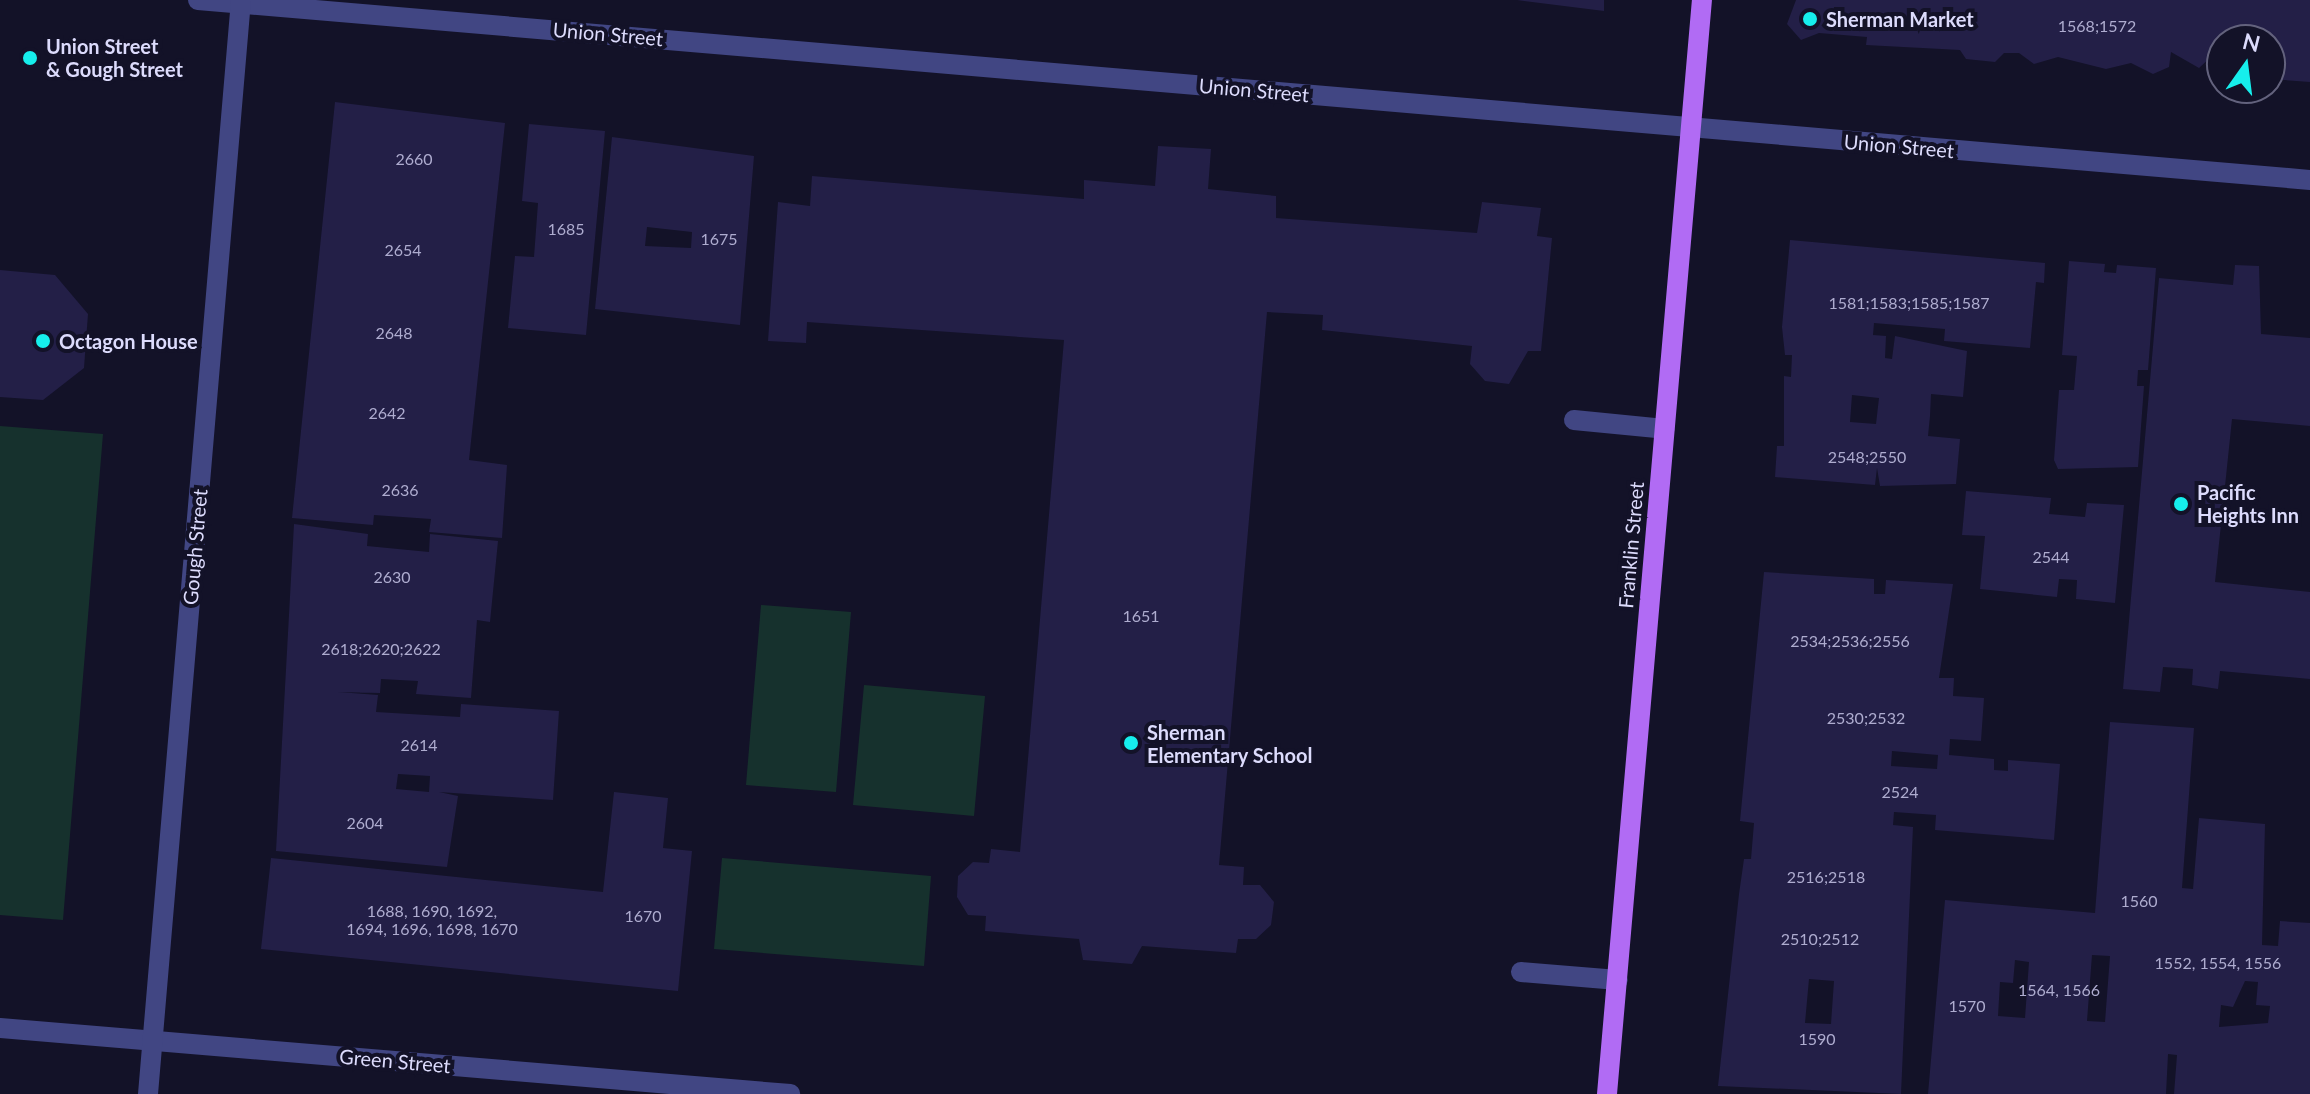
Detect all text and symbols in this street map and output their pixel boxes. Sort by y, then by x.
place label: Sherman Market [1826,7,1974,31]
marker: Sherman Market [1801,10,1819,28]
house number: 1568;1572 [2058,16,2136,36]
street label: Union Street [552,17,664,51]
north arrow [2206,24,2286,104]
text: N [2240,27,2263,57]
place label: Union Street & Gough Street [46,34,183,81]
marker: Union Street & Gough Street [21,49,39,67]
street label: Union Street [1198,73,1310,107]
street label: Union Street [1843,129,1955,163]
house number: 2660 [395,149,433,169]
house number: 1685 [547,219,585,239]
house number: 1675 [700,229,738,249]
house number: 2654 [384,240,422,260]
house number: 1581;1583;1585;1587 [1828,293,1990,313]
house number: 2648 [375,323,413,343]
place label: Octagon House [59,329,198,353]
marker: Octagon House [34,332,52,350]
house number: 2642 [368,403,406,423]
house number: 2548;2550 [1828,447,1906,467]
house number: 2636 [381,480,419,500]
place label: Pacific Heights Inn [2197,480,2299,527]
street label: Franklin Street [1613,481,1649,609]
street label: Gough Street [178,488,212,606]
marker: Pacific Heights Inn [2172,495,2190,513]
house number: 2544 [2032,547,2070,567]
house number: 2630 [373,567,411,587]
house number: 1651 [1122,606,1160,626]
house number: 2534;2536;2556 [1790,631,1910,651]
house number: 2618;2620;2622 [321,639,441,659]
house number: 2530;2532 [1827,708,1905,728]
place label: Sherman Elementary School [1147,720,1313,767]
marker: Sherman Elementary School [1122,734,1140,752]
house number: 2614 [400,735,438,755]
house number: 2524 [1881,782,1919,802]
house number: 2604 [346,813,384,833]
house number: 2516;2518 [1787,867,1865,887]
house number: 1560 [2120,891,2158,911]
house number: 1688, 1690, 1692, 1694, 1696, 1698, 1670 [346,901,518,939]
house number: 1670 [624,906,662,926]
house number: 2510;2512 [1781,929,1859,949]
house number: 1552, 1554, 1556 [2155,953,2281,973]
house number: 1564, 1566 [2018,980,2100,1000]
house number: 1570 [1948,996,1986,1016]
house number: 1590 [1798,1029,1836,1049]
street label: Green Street [338,1044,452,1078]

